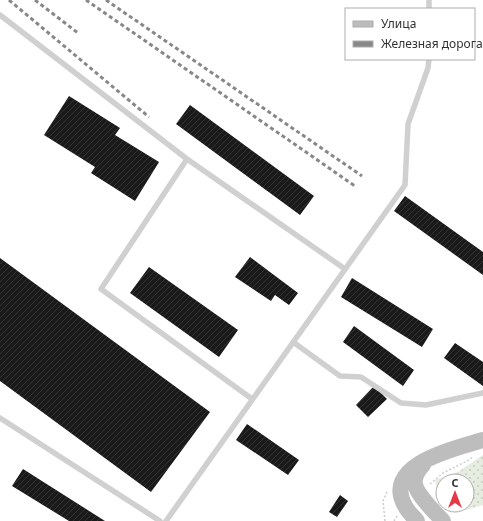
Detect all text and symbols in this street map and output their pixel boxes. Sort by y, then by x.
legend [345,8,475,60]
text: Улица [381,15,416,32]
text: Железная дорога [381,35,483,52]
north arrow [435,473,475,513]
text: С [451,475,459,490]

